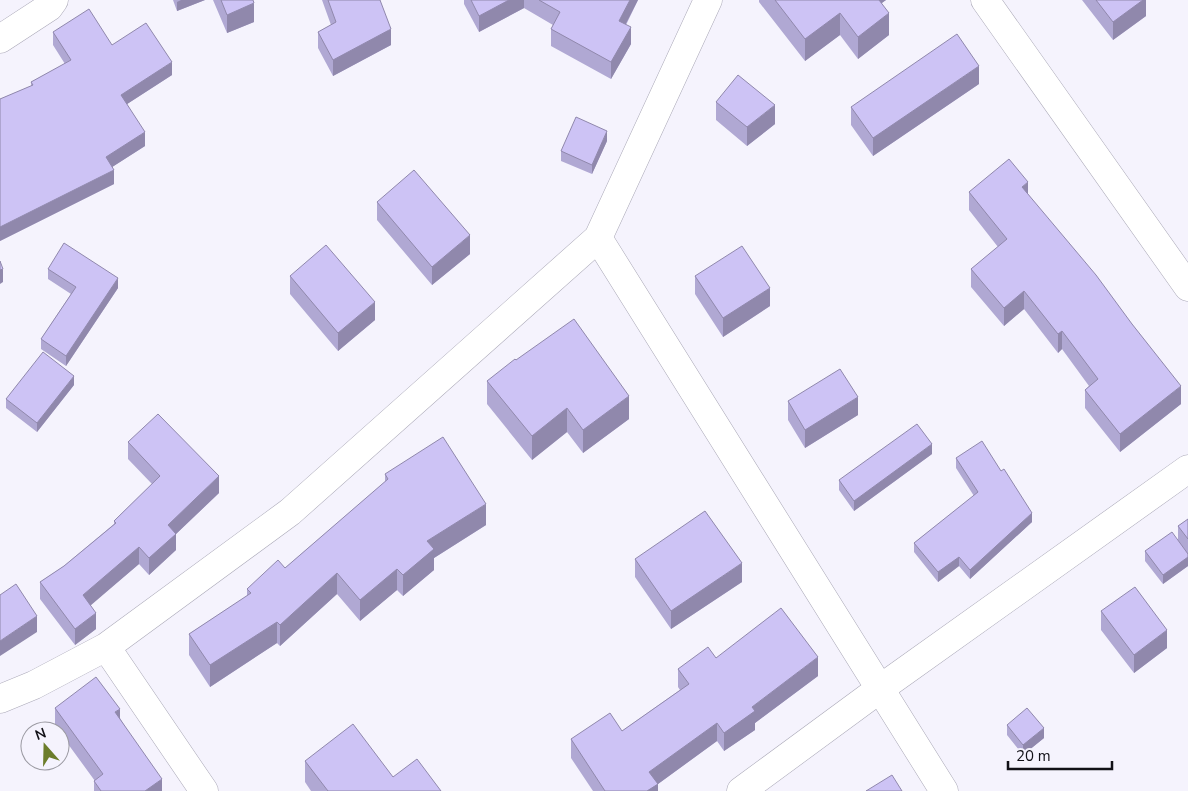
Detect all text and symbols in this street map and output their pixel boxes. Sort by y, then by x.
north arrow [20,721,70,771]
text: N [33,724,49,745]
scale bar [1008,738,1112,770]
text: 20 m [1016,746,1051,766]

